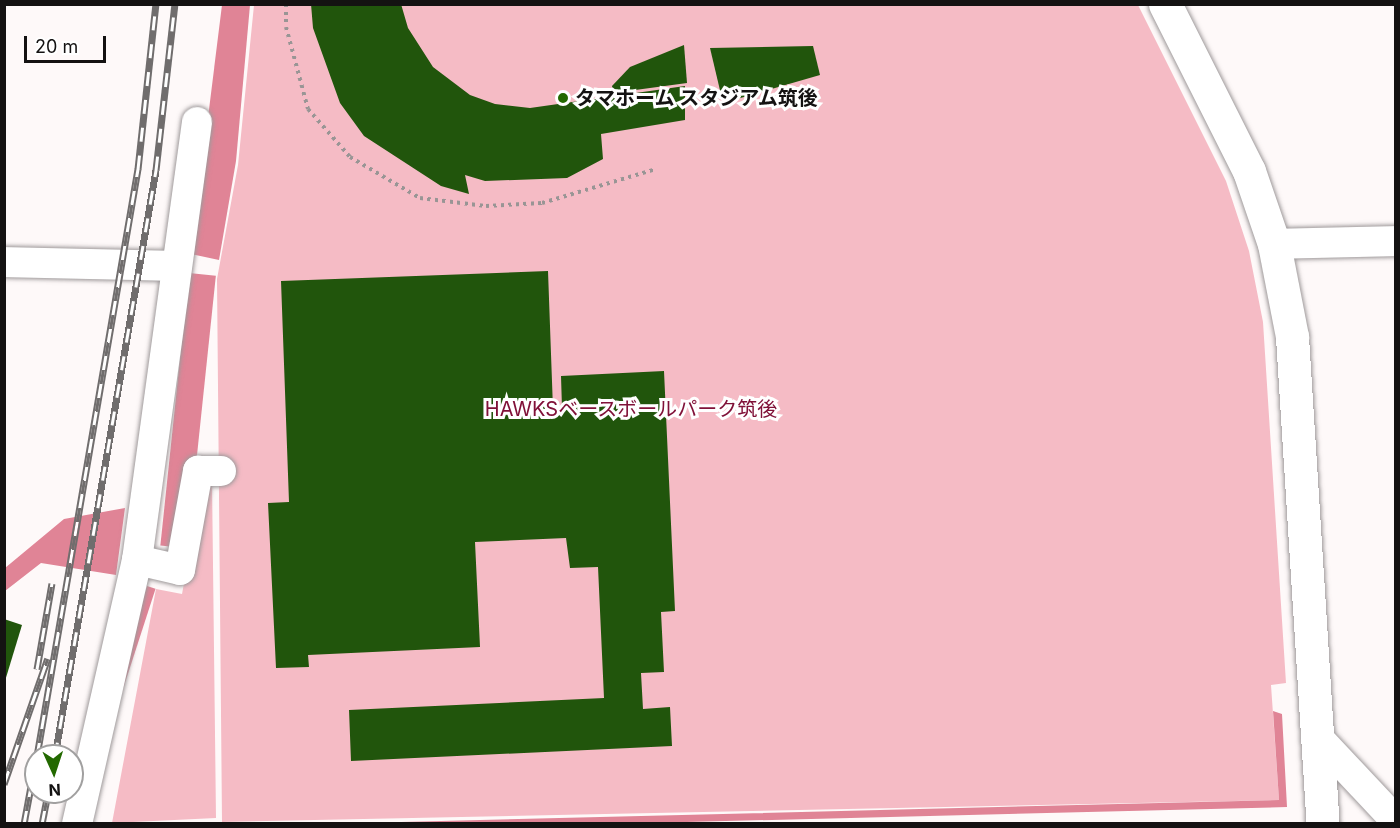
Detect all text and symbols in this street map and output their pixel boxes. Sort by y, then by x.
scale bar [27,24,110,62]
text: 20 m [35,36,78,57]
place label: タマホーム スタジアム筑後 [575,86,820,110]
marker: タマホーム スタジアム筑後 [556,91,570,105]
park label: HAWKSベースボールパーク筑後 [484,397,778,421]
north arrow [24,744,84,804]
text: N [48,780,61,800]

